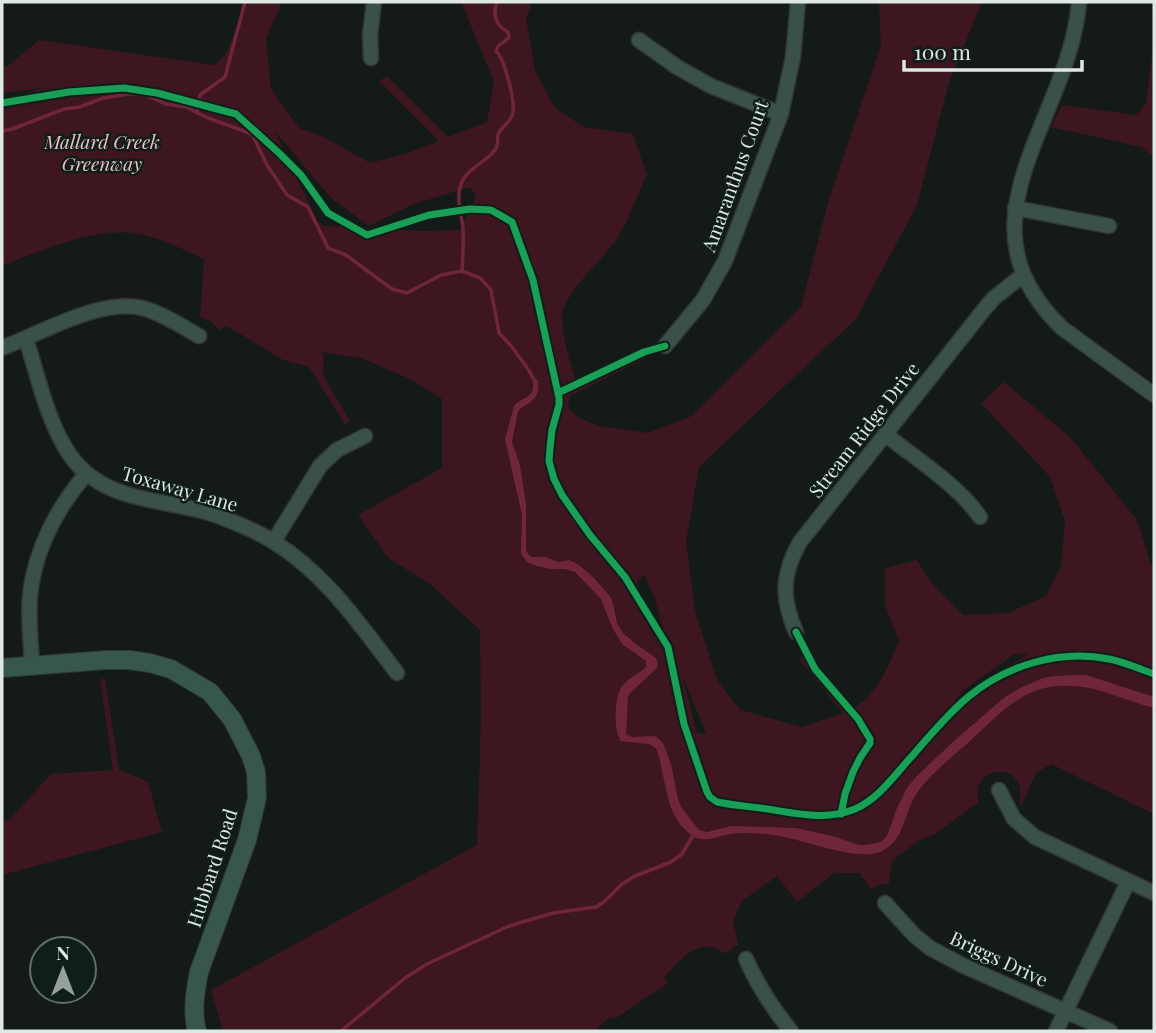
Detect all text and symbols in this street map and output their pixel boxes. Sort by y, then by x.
scale bar [904,28,1082,72]
text: 100 m [914,37,971,65]
street label: Amaranthus Court [694,96,774,256]
park label: Mallard Creek Greenway [43,128,160,176]
street label: Stream Ridge Drive [802,356,924,503]
street label: Toxaway Lane [119,459,241,517]
street label: Hubbard Road [180,805,242,930]
street label: Briggs Drive [946,924,1053,992]
north arrow [28,935,98,1005]
text: N [56,939,70,965]

